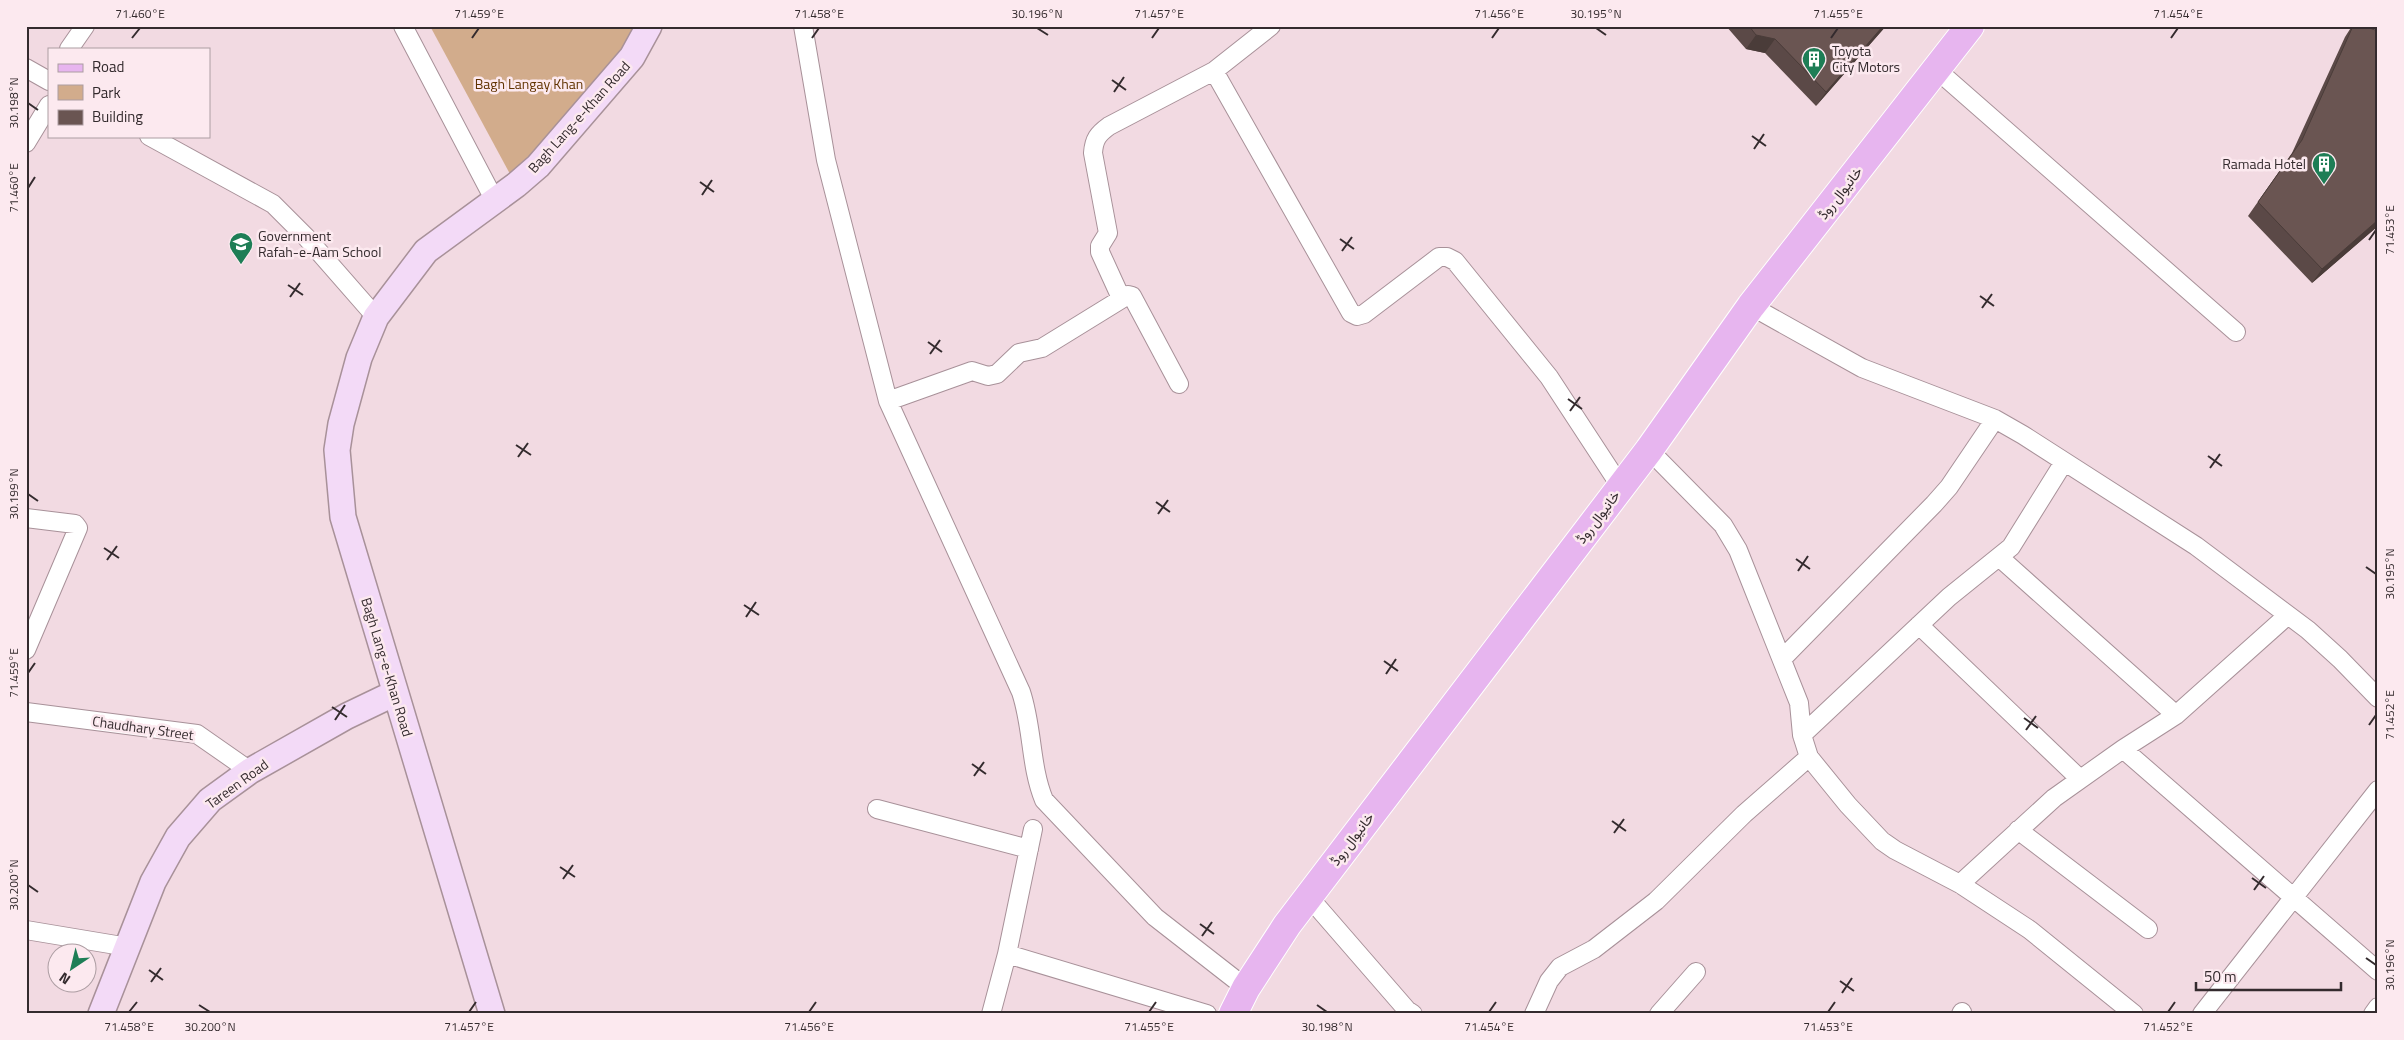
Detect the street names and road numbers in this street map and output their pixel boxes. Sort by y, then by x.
street label: Bagh Lang-e-Khan Road [523,56,635,177]
street label: خانیوال روڈ [1812,162,1867,224]
street label: خانیوال روڈ [1571,486,1625,548]
street label: Bagh Lang-e-Khan Road [356,595,419,739]
street label: Chaudhary Street [91,710,195,745]
street label: Tareen Road [201,754,272,814]
street label: خانیوال روڈ [1325,808,1379,870]

